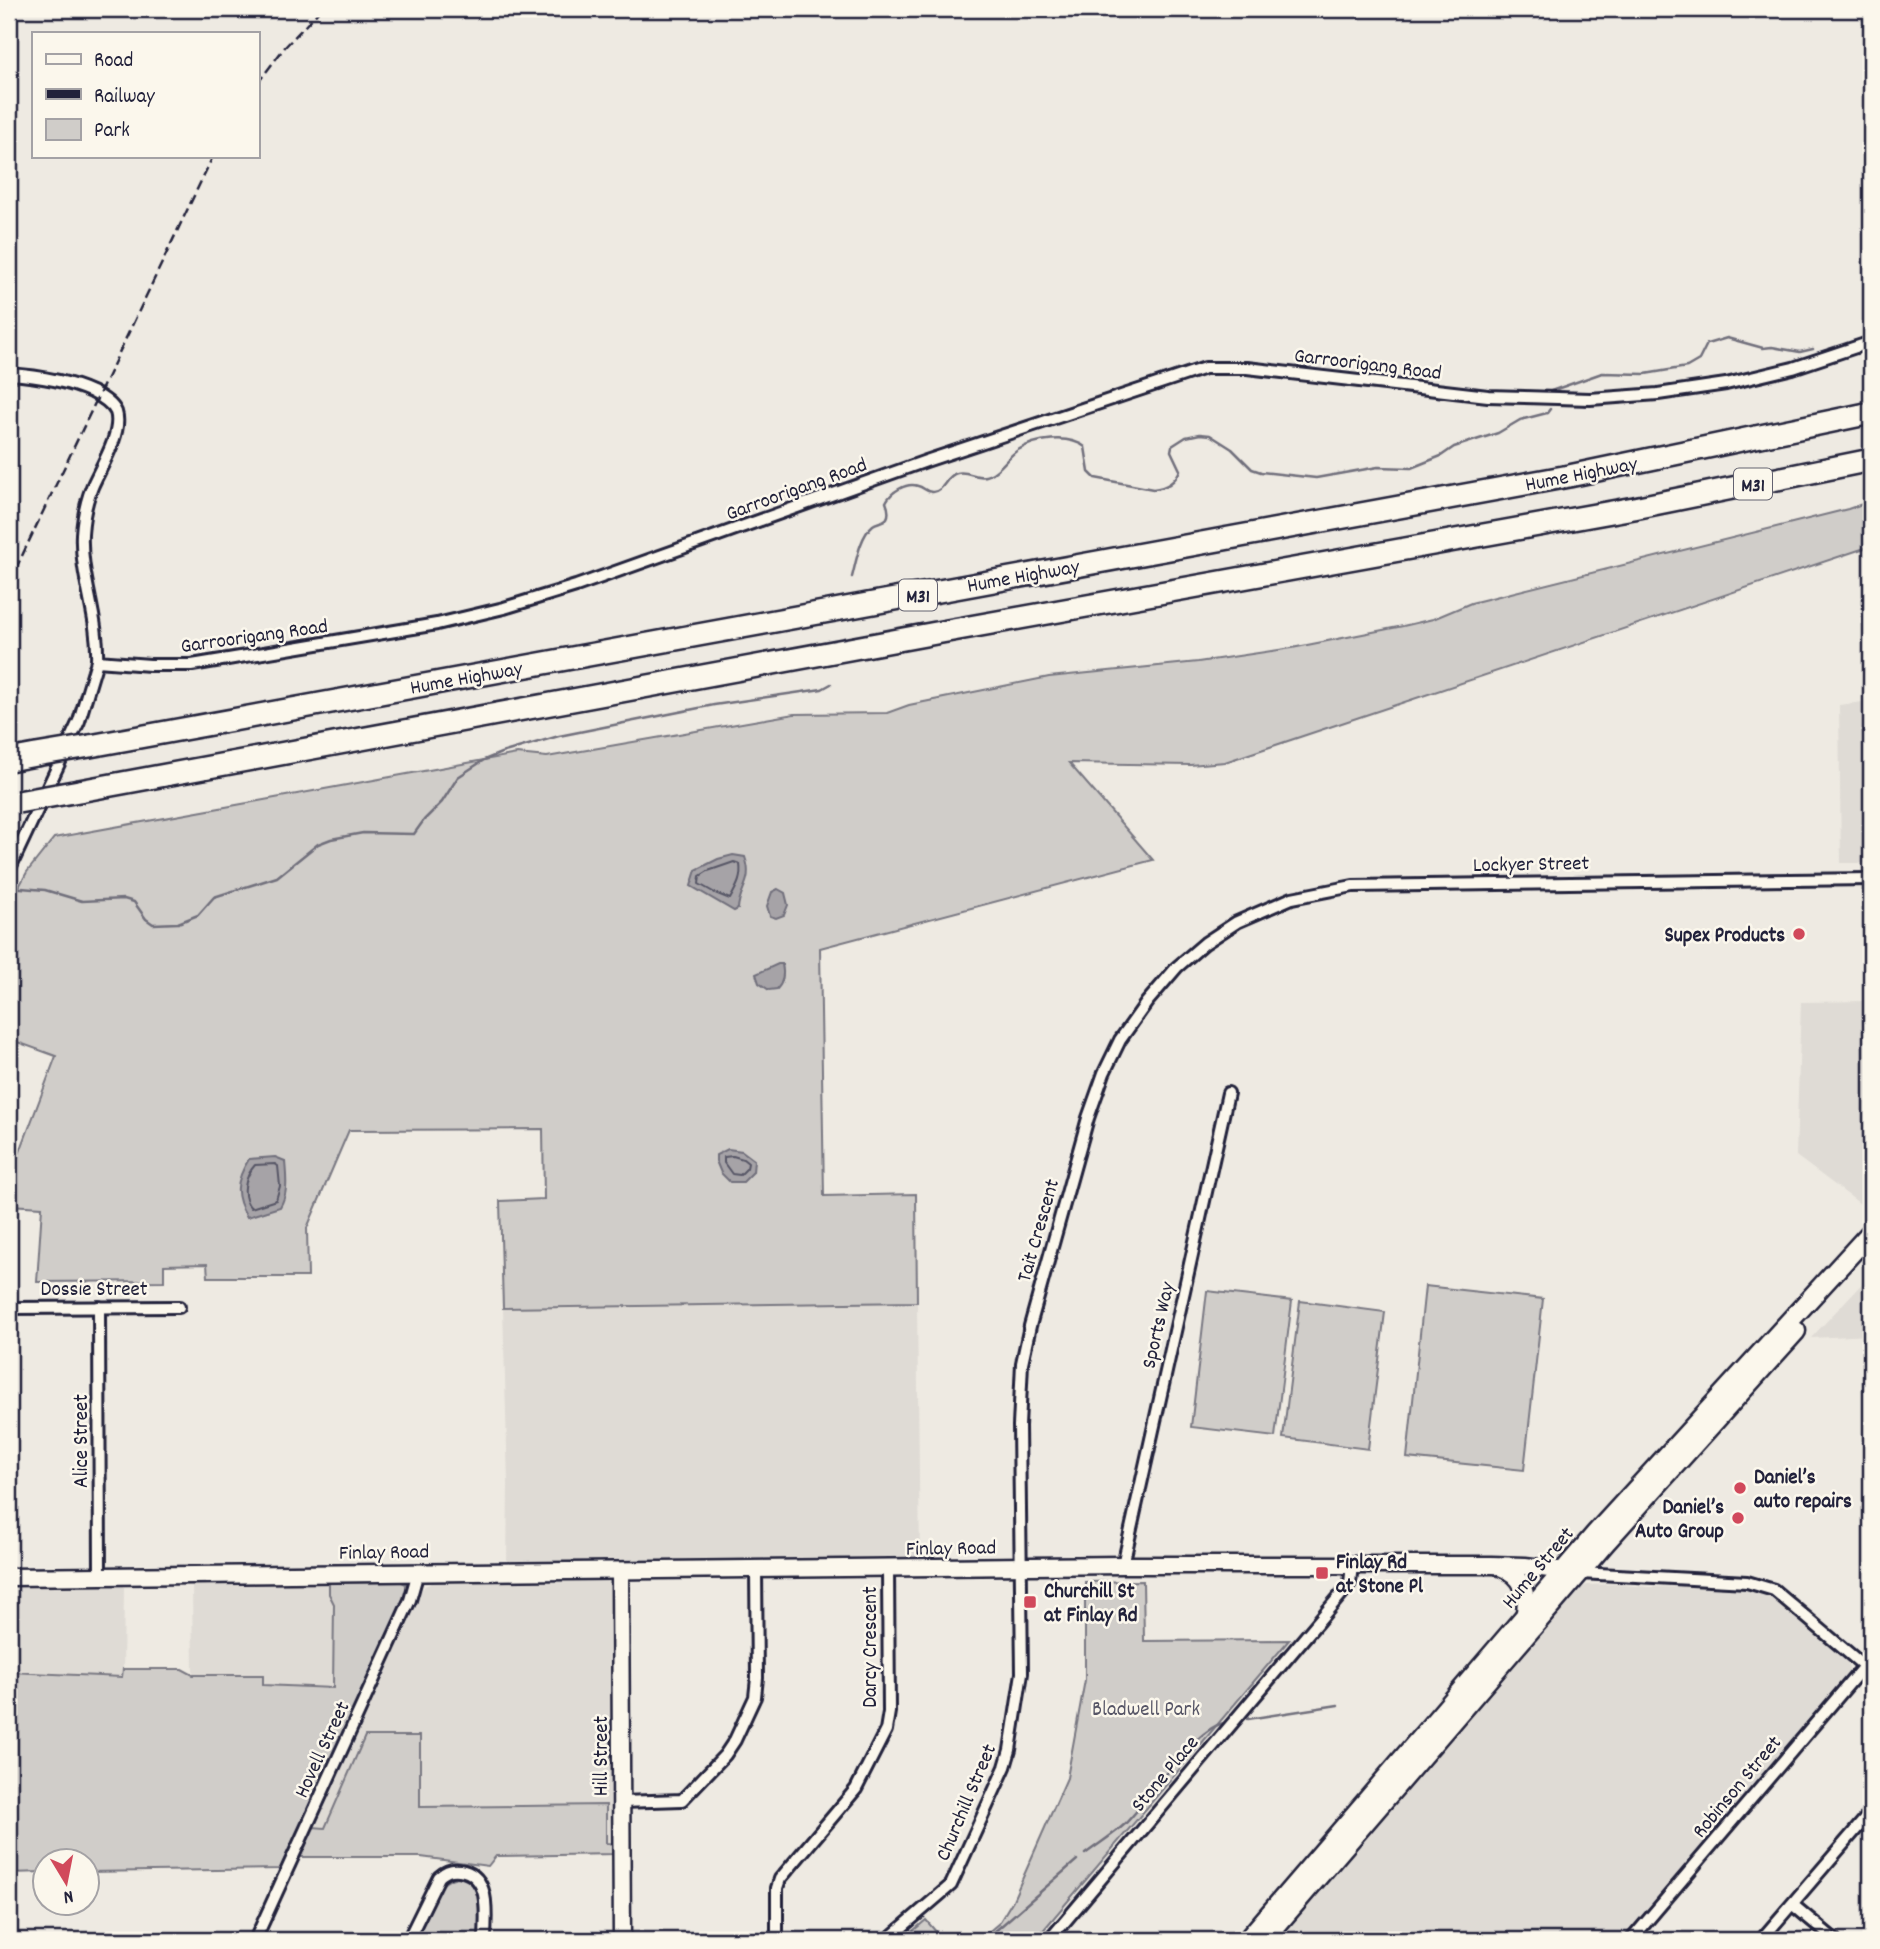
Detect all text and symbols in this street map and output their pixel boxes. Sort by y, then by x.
legend [32,32,259,158]
text: Road [94,47,133,77]
text: Railway [94,83,155,113]
text: Park [94,117,130,147]
street label: Garroorigang Road [1292,342,1443,390]
street label: Hume Highway [1523,450,1641,502]
street label: Garroorigang Road [722,451,872,530]
road number: M31 [1734,468,1772,499]
street label: Hume Highway [965,553,1083,603]
road number: M31 [899,580,937,610]
street label: Garroorigang Road [179,613,330,663]
street label: Hume Highway [408,655,526,705]
street label: Lockyer Street [1473,850,1590,882]
place label: Supex Products [1665,922,1785,952]
marker: Supex Products [1791,926,1807,942]
street label: Tait Crescent [1011,1175,1069,1286]
street label: Dossie Street [41,1276,148,1306]
street label: Sports Way [1135,1279,1185,1372]
street label: Alice Street [68,1394,98,1488]
place label: Daniel’s auto repairs [1754,1464,1852,1518]
marker: Daniel’s auto repairs [1732,1480,1748,1496]
place label: Daniel’s Auto Group [1635,1494,1724,1548]
marker: Daniel’s Auto Group [1730,1510,1746,1526]
street label: Hume Street [1496,1521,1583,1617]
street label: Finlay Road [906,1534,996,1566]
street label: Finlay Road [339,1538,429,1570]
place label: Finlay Rd at Stone Pl [1336,1549,1424,1603]
marker: Finlay Rd at Stone Pl [1314,1565,1330,1581]
place label: Churchill St at Finlay Rd [1044,1578,1138,1632]
street label: Darcy Crescent [857,1586,887,1708]
marker: Churchill St at Finlay Rd [1022,1594,1038,1610]
park label: Bladwell Park [1092,1696,1200,1726]
street label: Hovell Street [288,1697,359,1804]
street label: Hill Street [588,1716,618,1796]
street label: Stone Place [1125,1730,1207,1820]
street label: Robinson Street [1686,1730,1790,1846]
street label: Churchill Street [930,1740,1006,1866]
north arrow [32,1848,102,1918]
text: N [61,1881,75,1909]

